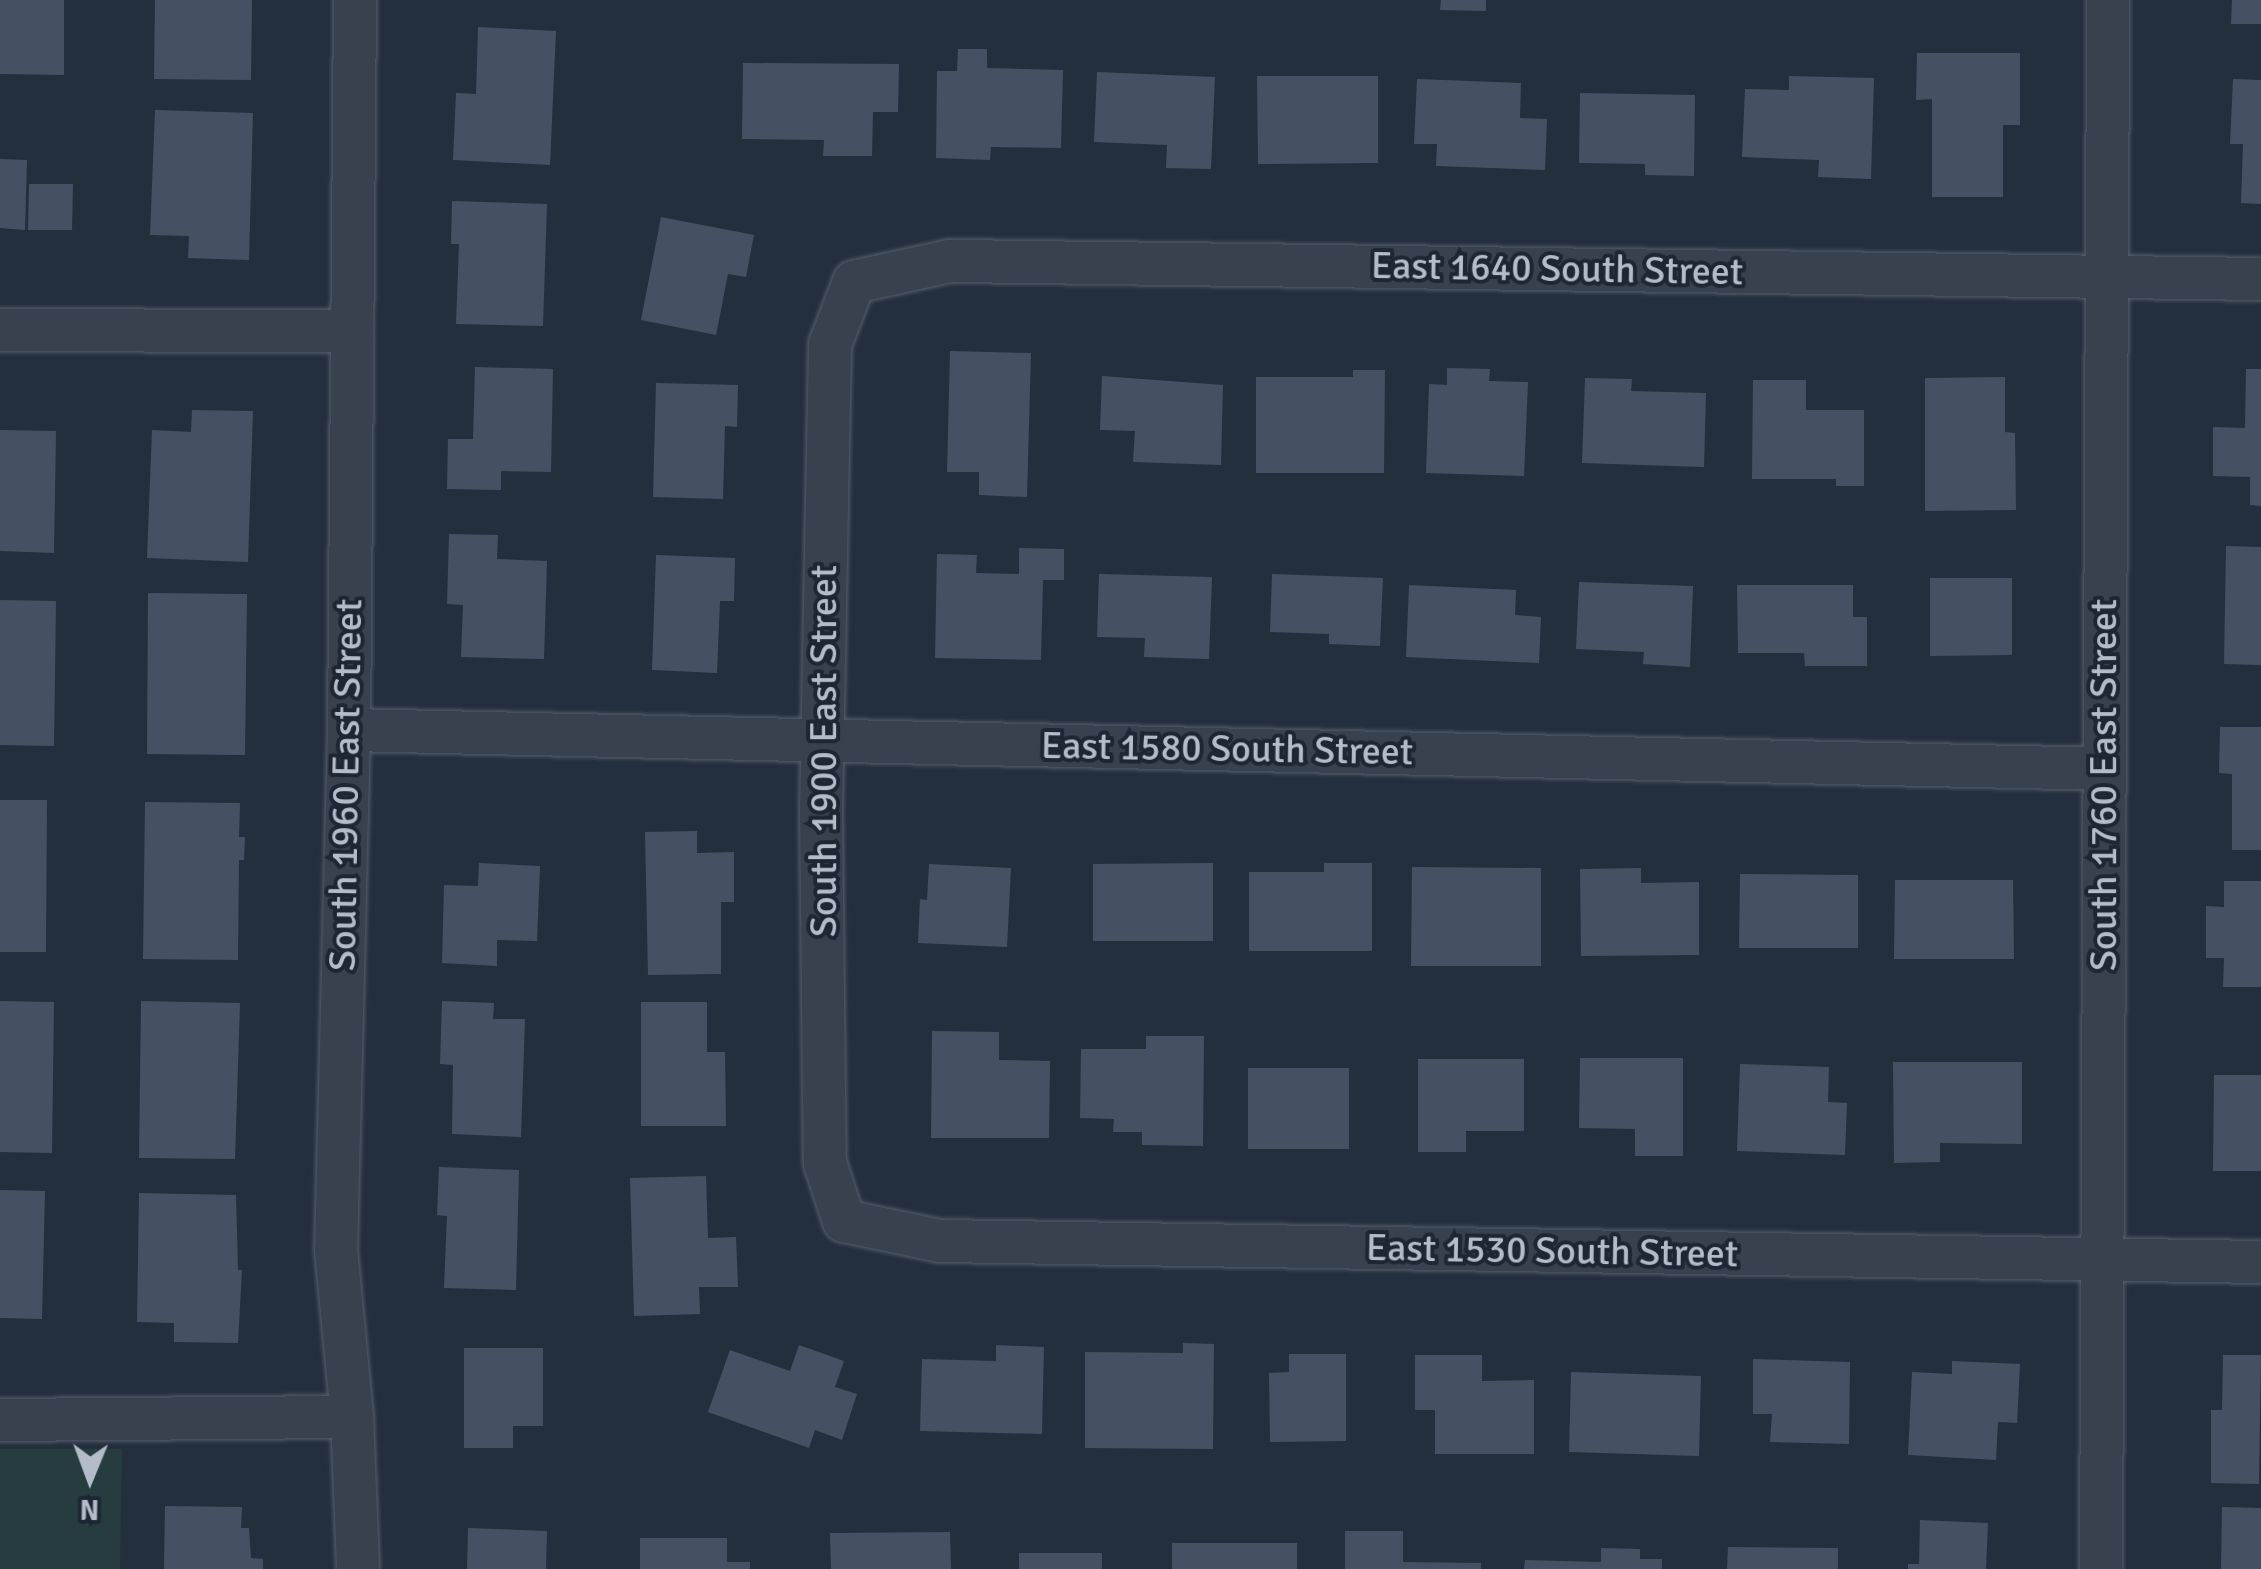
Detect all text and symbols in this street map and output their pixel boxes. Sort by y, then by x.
street label: East 1640 South Street [1371,243,1743,295]
street label: South 1900 East Street [801,565,847,937]
street label: South 1960 East Street [320,599,372,971]
street label: South 1760 East Street [2081,599,2127,971]
street label: East 1580 South Street [1041,723,1413,775]
street label: East 1530 South Street [1366,1225,1738,1277]
north arrow [40,1429,140,1529]
text: N [79,1492,100,1526]

